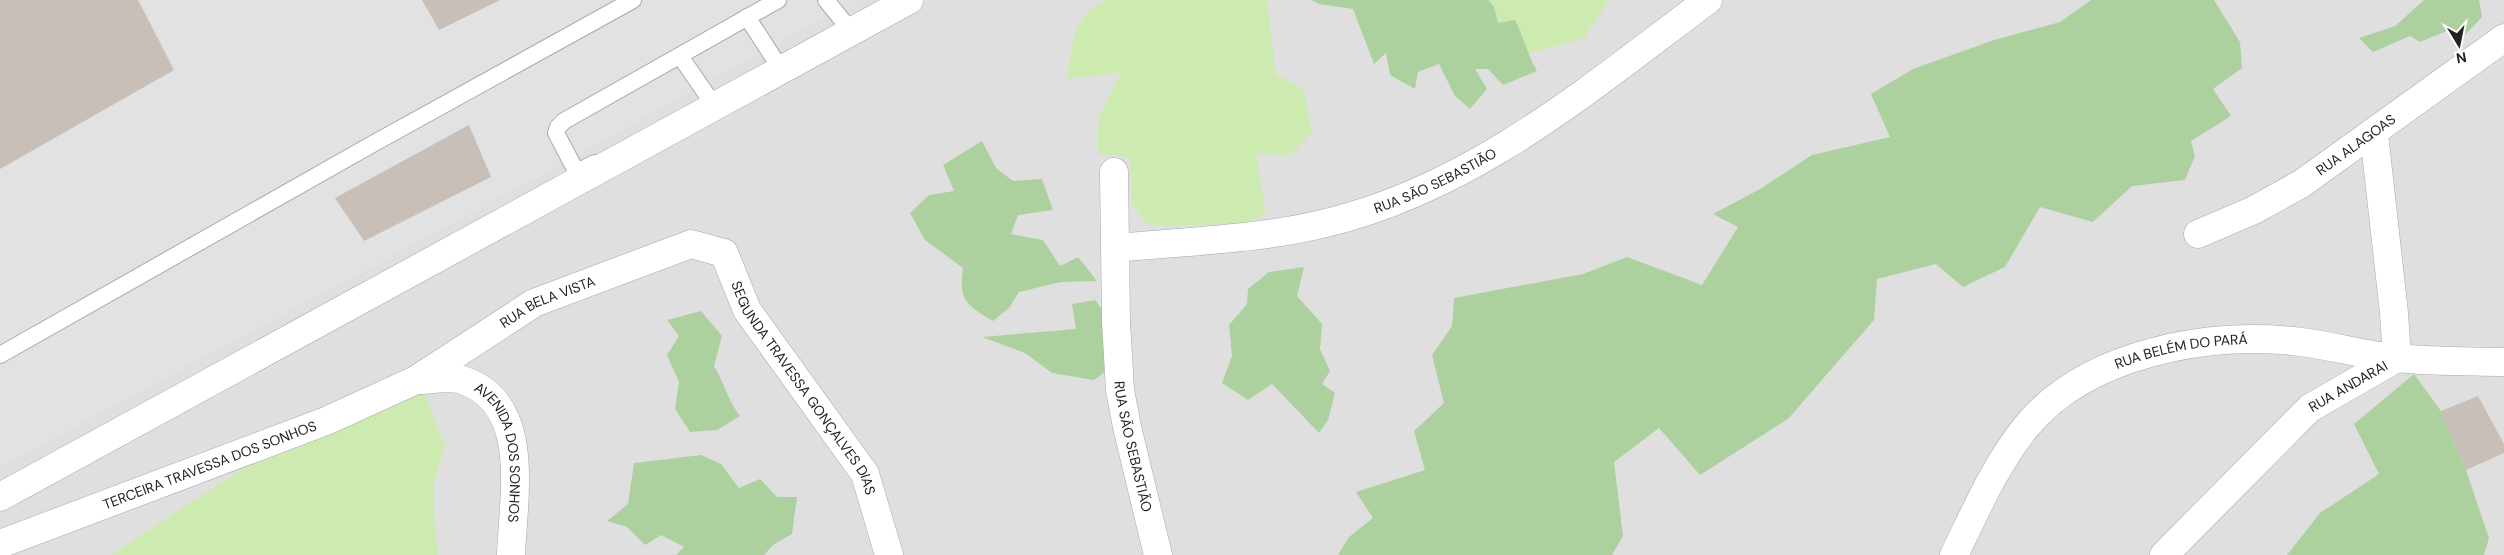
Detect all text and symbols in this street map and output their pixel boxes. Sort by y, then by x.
north arrow [2434,20,2484,70]
text: N [2455,48,2468,68]
street label: RUA ALAGOAS [2312,110,2399,179]
street label: RUA SÃO SEBASTIÃO [1371,144,1500,217]
street label: RUA BELA VISTA [496,272,598,332]
street label: SEGUNDA TRAVESSA GONÇALVES DIAS [727,278,880,497]
street label: RUA BELÉM DO PARÁ [2112,330,2248,373]
street label: RUA ANDARAI [2305,356,2391,416]
street label: AVENIDA DOS SONHOS [471,378,524,523]
street label: RUA SÃO SEBASTIÃO [1110,380,1156,514]
street label: TERCEIRA TRAVESSA DOS SONHOS [100,416,319,513]

